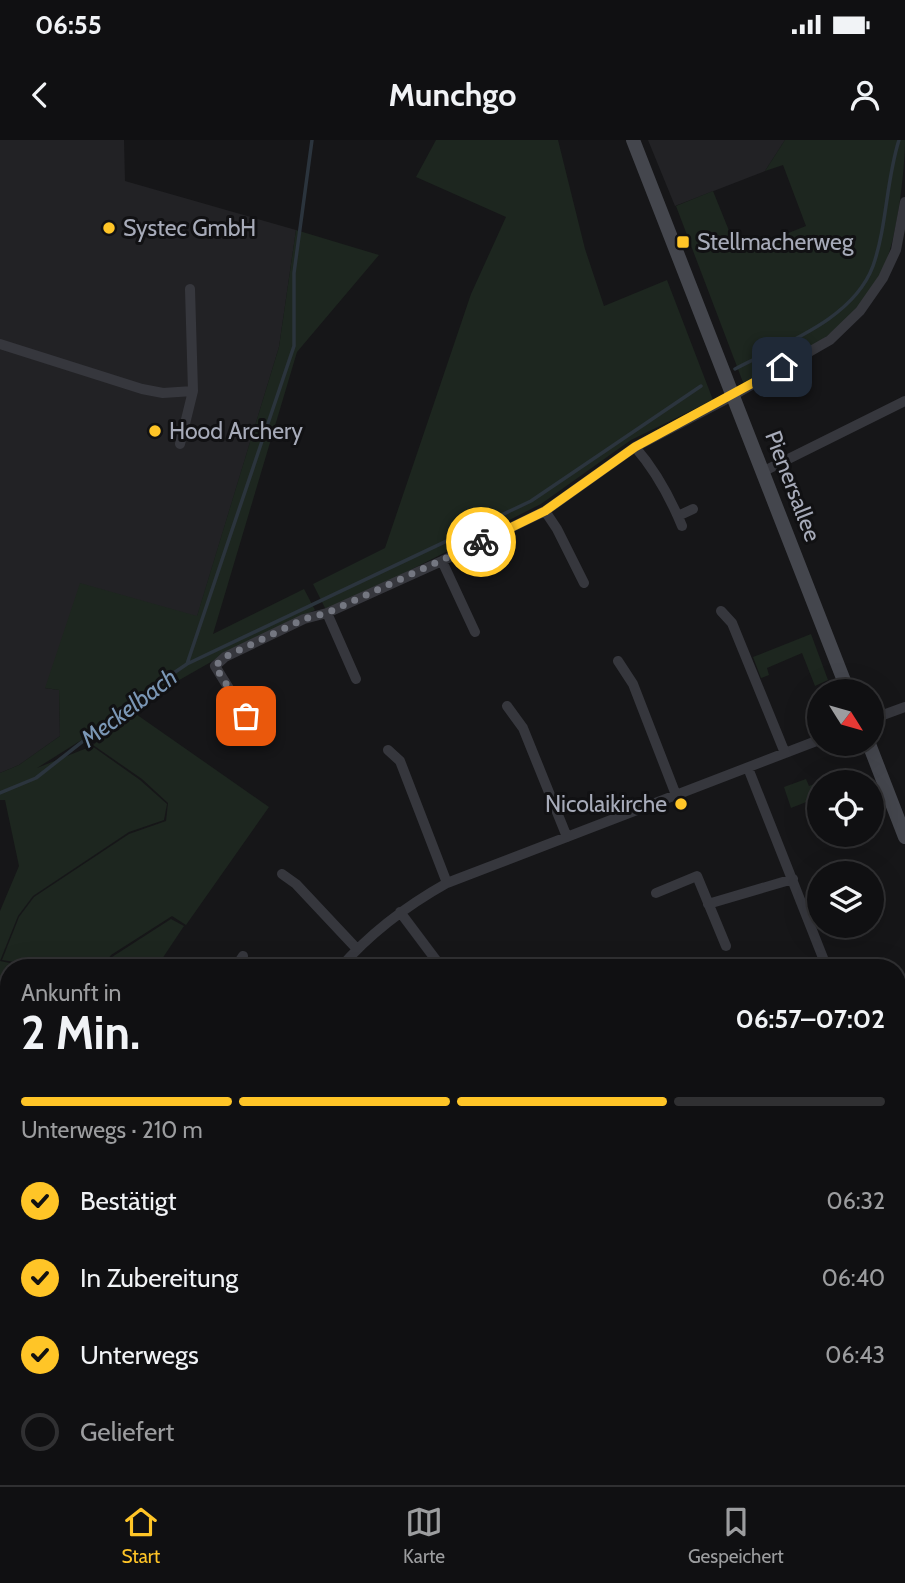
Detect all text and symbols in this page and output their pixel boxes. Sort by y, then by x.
text: 06:55 [35,9,102,41]
text: Munchgo [389,75,516,114]
icon: back [21,76,59,114]
icon: person [846,76,884,114]
place label: Systec GmbH [123,214,256,242]
marker: Systec GmbH [101,220,117,236]
place label: Stellmacherweg [697,228,854,256]
marker: Stellmacherweg [675,234,691,250]
pin [752,337,812,397]
icon: home [763,348,801,386]
place label: Hood Archery [169,417,303,445]
marker: Hood Archery [147,423,163,439]
street label: Pienersallee [759,427,827,546]
courier [446,507,516,577]
icon: bike [462,523,500,561]
water label: Meckelbach [74,662,182,754]
north arrow [807,679,884,756]
map controls [807,679,884,938]
pin [216,686,276,746]
icon: bag [227,697,265,735]
button: locate [807,770,884,847]
place label: Nicolaikirche [545,790,667,818]
marker: Nicolaikirche [673,796,689,812]
button: layers [807,861,884,938]
text: Ankunft in [21,979,121,1007]
text: 06:57–07:02 [736,1003,885,1035]
text: 2 Min. [21,1005,140,1061]
text: Unterwegs · 210 m [21,1116,203,1144]
icon: check [21,1182,59,1220]
text: Bestätigt [80,1185,177,1217]
text: 06:32 [827,1187,885,1215]
icon: check [21,1259,59,1297]
text: In Zubereitung [80,1262,238,1294]
text: 06:40 [822,1264,885,1292]
icon: check [21,1336,59,1374]
text: Unterwegs [80,1339,199,1371]
text: 06:43 [825,1341,885,1369]
text: Geliefert [80,1416,174,1448]
tab: Start [121,1503,160,1568]
tab: Karte [403,1503,445,1568]
tab: Gespeichert [688,1503,784,1568]

